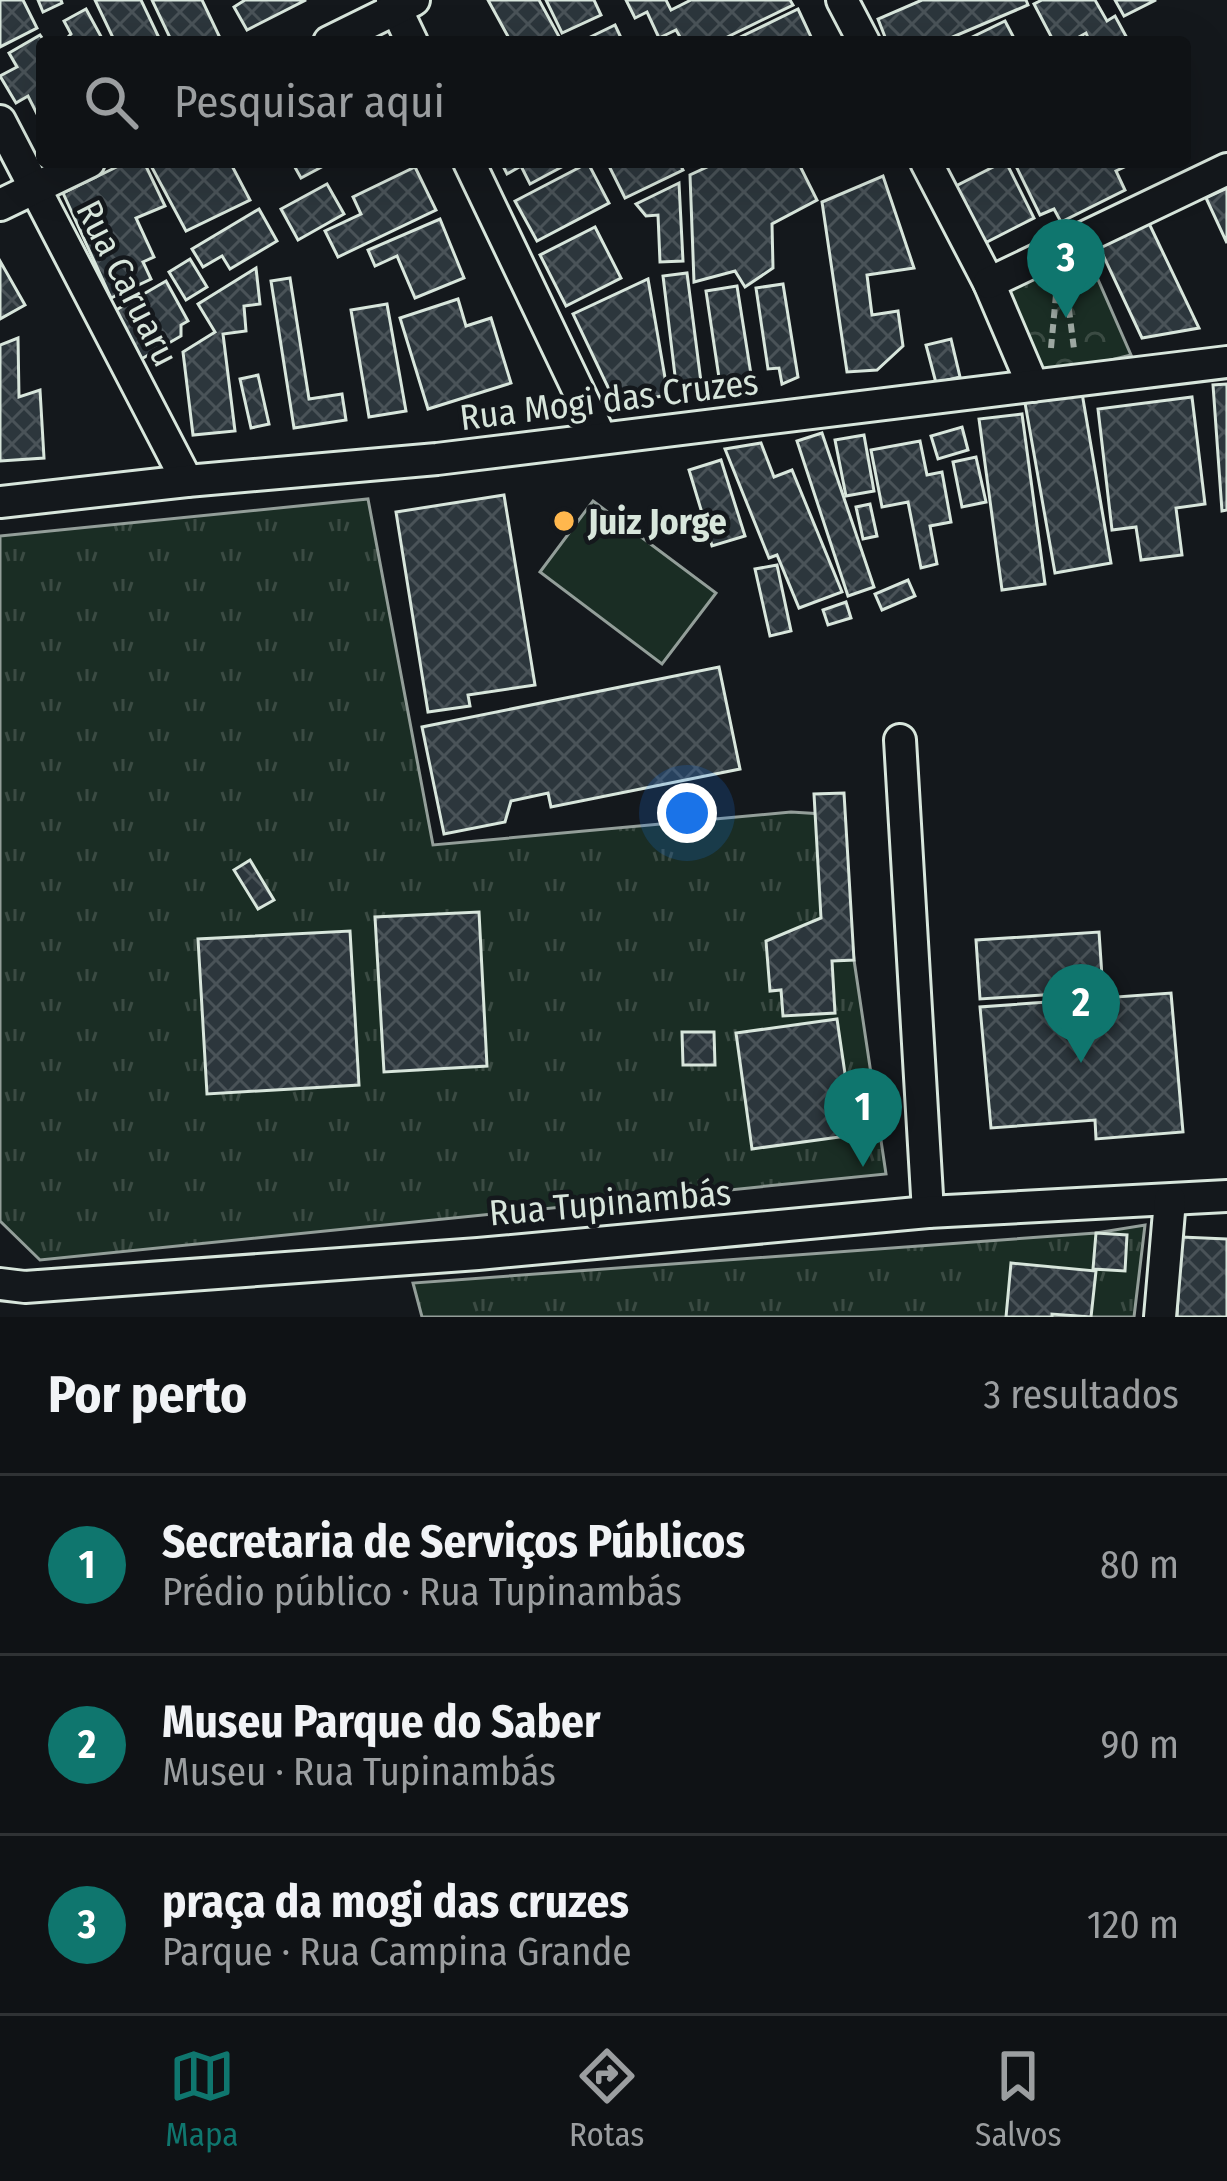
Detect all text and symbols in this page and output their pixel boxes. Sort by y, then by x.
search box [36,36,1191,168]
icon: search [78,69,144,135]
text: Pesquisar aqui [174,75,445,129]
street label: Rua Caruaru [67,193,188,374]
pin: 3 [1027,219,1105,318]
street label: Rua Mogi das Cruzes [457,360,761,440]
place label: Juiz Jorge [587,500,727,544]
marker: Juiz Jorge [551,508,577,534]
your location [657,783,717,843]
pin: 2 [1042,964,1120,1063]
pin: 1 [824,1068,902,1167]
street label: Rua Tupinambás [487,1171,733,1235]
text: Por perto [48,1364,247,1426]
text: 3 resultados [983,1372,1179,1418]
text: Secretaria de Serviços Públicos [162,1515,745,1569]
text: 1 [79,1542,95,1588]
text: 80 m [1100,1542,1179,1588]
text: Prédio público · Rua Tupinambás [162,1569,682,1615]
text: Museu Parque do Saber [162,1695,600,1749]
text: 2 [78,1722,96,1768]
text: 90 m [1101,1722,1179,1768]
text: Museu · Rua Tupinambás [162,1749,556,1795]
text: praça da mogi das cruzes [162,1875,629,1929]
text: 3 [78,1902,96,1948]
text: 120 m [1087,1902,1179,1948]
text: Parque · Rua Campina Grande [162,1929,632,1975]
tab: Mapa [165,2043,238,2155]
tab: Rotas [569,2043,644,2155]
tab: Salvos [975,2043,1062,2155]

